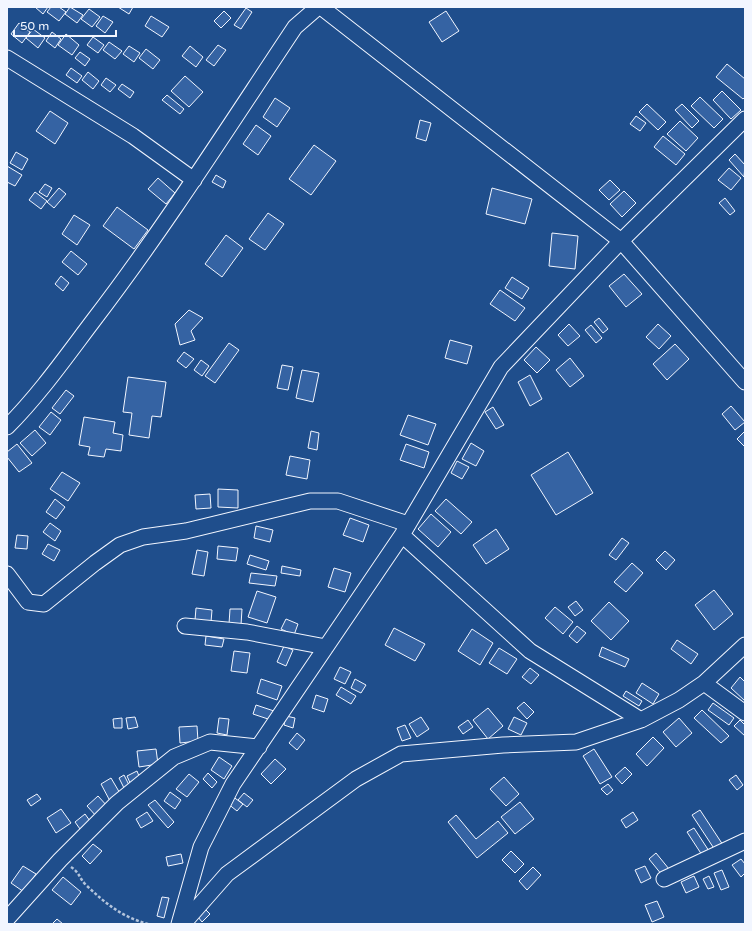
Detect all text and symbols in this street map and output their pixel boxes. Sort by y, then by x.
scale bar [14,12,116,38]
text: 50 m [20,19,49,33]

